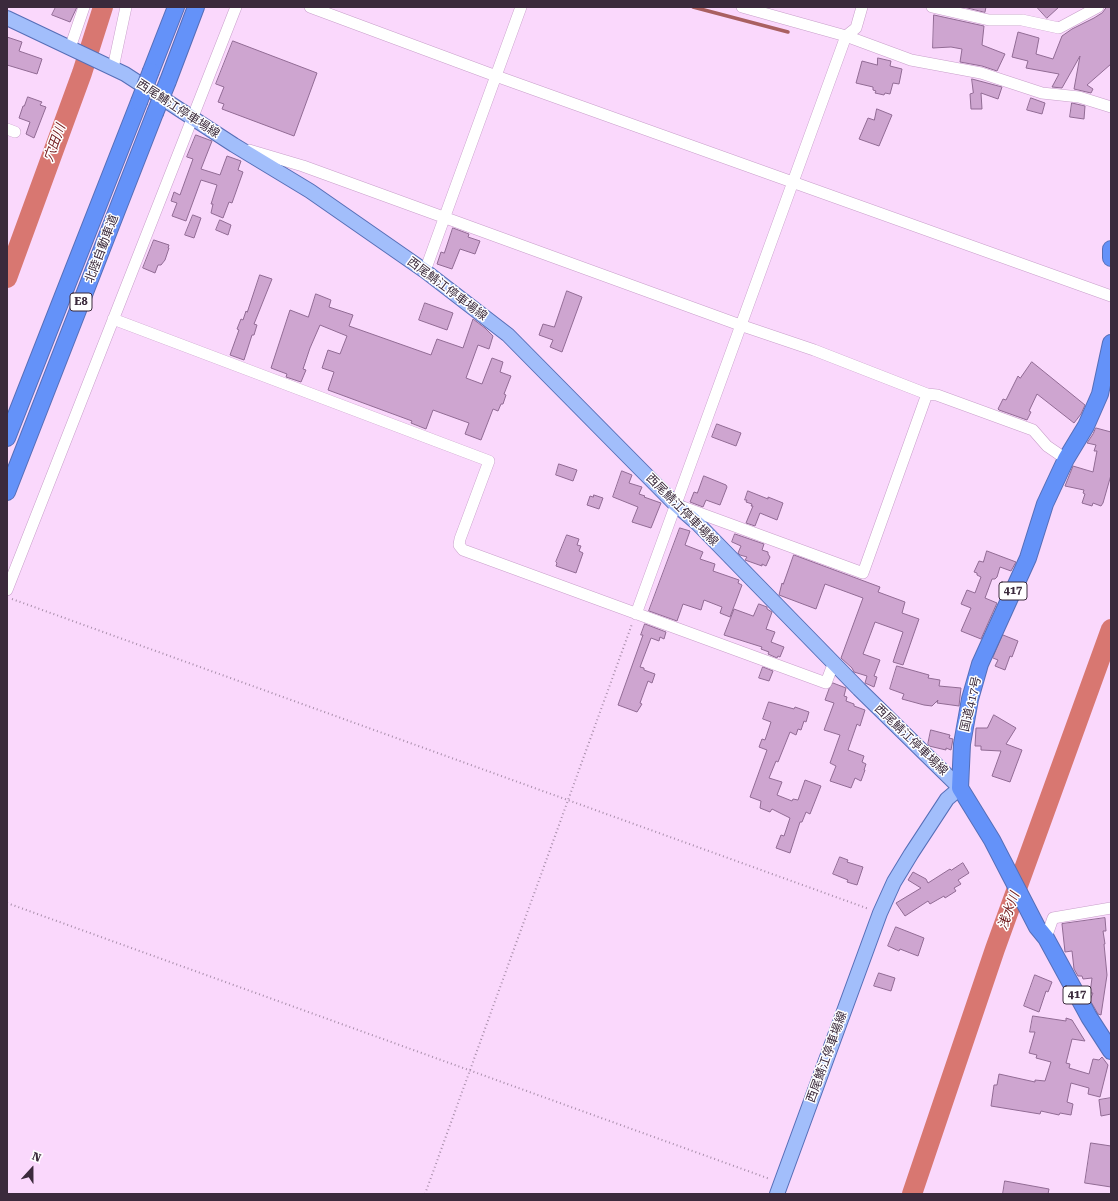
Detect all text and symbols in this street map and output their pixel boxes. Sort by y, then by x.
street label: 西尾鯖江停車場線 [134,77,222,141]
water label: 穴田川 [41,122,69,164]
street label: 北陸自動車道 [82,213,122,285]
street label: 西尾鯖江停車場線 [404,254,490,324]
road number: E8 [70,293,92,311]
street label: 西尾鯖江停車場線 [643,471,721,549]
road number: 417 [999,582,1027,600]
street label: 国道417号 [958,675,984,733]
street label: 西尾鯖江停車場線 [871,701,951,779]
water label: 浅水川 [995,890,1023,932]
road number: 417 [1063,986,1091,1004]
street label: 西尾鯖江停車場線 [804,1009,850,1105]
north arrow [12,1149,52,1189]
text: N [30,1150,43,1165]

